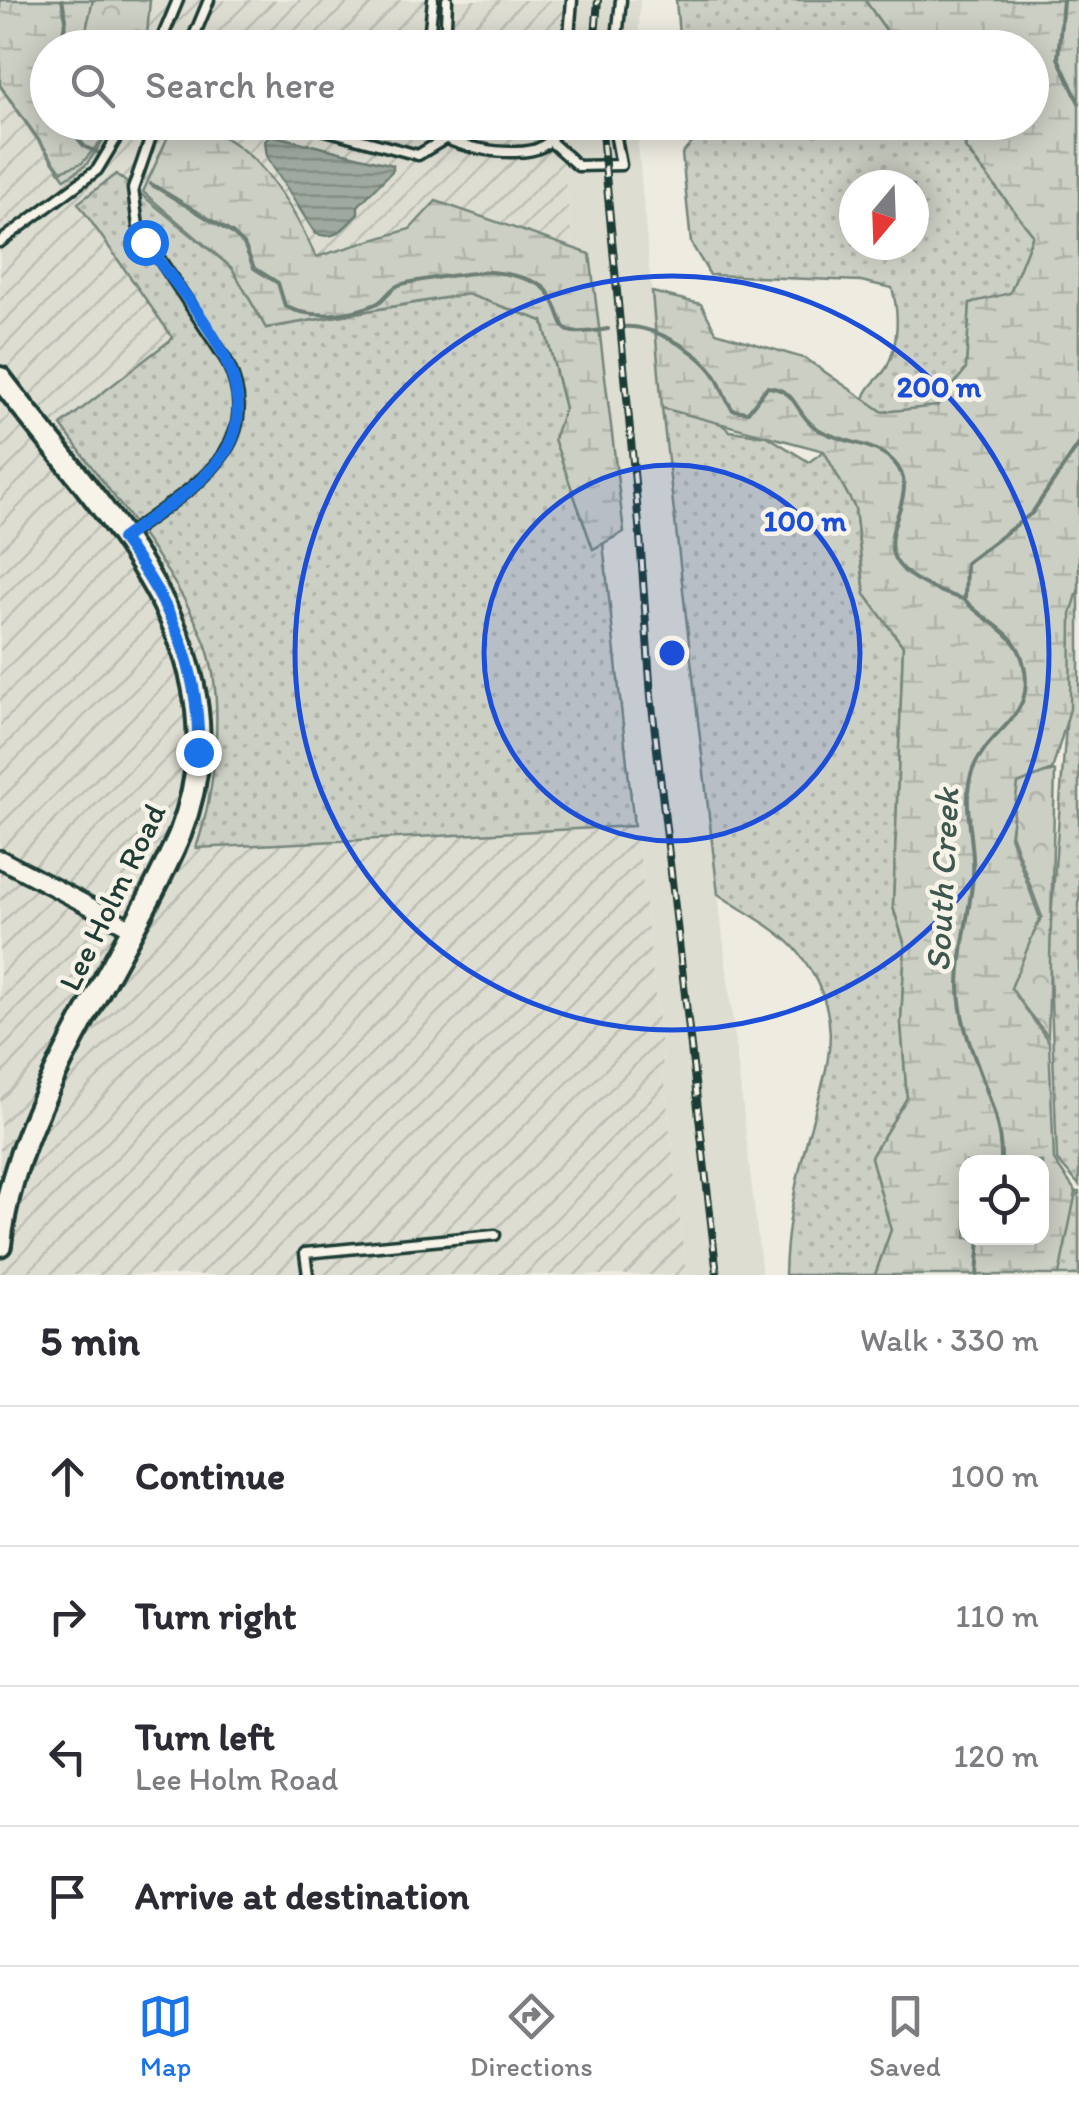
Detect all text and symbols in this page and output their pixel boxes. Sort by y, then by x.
search box [30,30,1049,140]
icon: search [65,58,120,113]
text: Search here [145,62,336,108]
north arrow [839,170,929,260]
route start [123,220,169,266]
text: 200 m [897,368,982,405]
text: 100 m [764,502,847,539]
centre of rings [654,635,690,671]
route end [176,730,222,776]
water label: South Creek [916,785,968,973]
street label: Lee Holm Road [50,797,174,997]
map controls [959,1155,1049,1245]
button: locate [959,1155,1049,1245]
text: 5 min [40,1315,140,1366]
text: Walk · 330 m [860,1321,1039,1359]
icon: ahead [40,1449,95,1504]
text: Continue [135,1453,285,1499]
text: 100 m [951,1457,1039,1495]
icon: right [40,1589,95,1644]
text: Turn right [135,1593,297,1639]
text: 110 m [955,1597,1039,1635]
text: Turn left [135,1714,275,1760]
icon: left [40,1729,95,1784]
text: 120 m [953,1737,1039,1775]
text: Lee Holm Road [135,1760,339,1798]
icon: arrive [40,1869,95,1924]
text: Arrive at destination [135,1873,470,1919]
tab: Map [138,1989,193,2083]
tab: Directions [470,1989,593,2083]
tab: Saved [869,1989,941,2083]

